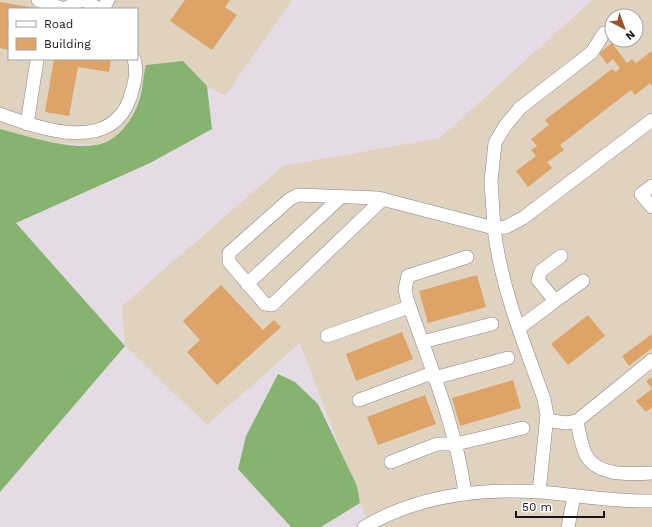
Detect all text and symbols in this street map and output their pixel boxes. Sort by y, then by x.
legend [8,8,138,60]
north arrow [604,8,644,48]
text: Road [44,17,73,31]
text: N [623,28,638,43]
text: Building [44,37,91,51]
scale bar [516,493,604,519]
text: 50 m [522,500,552,514]

